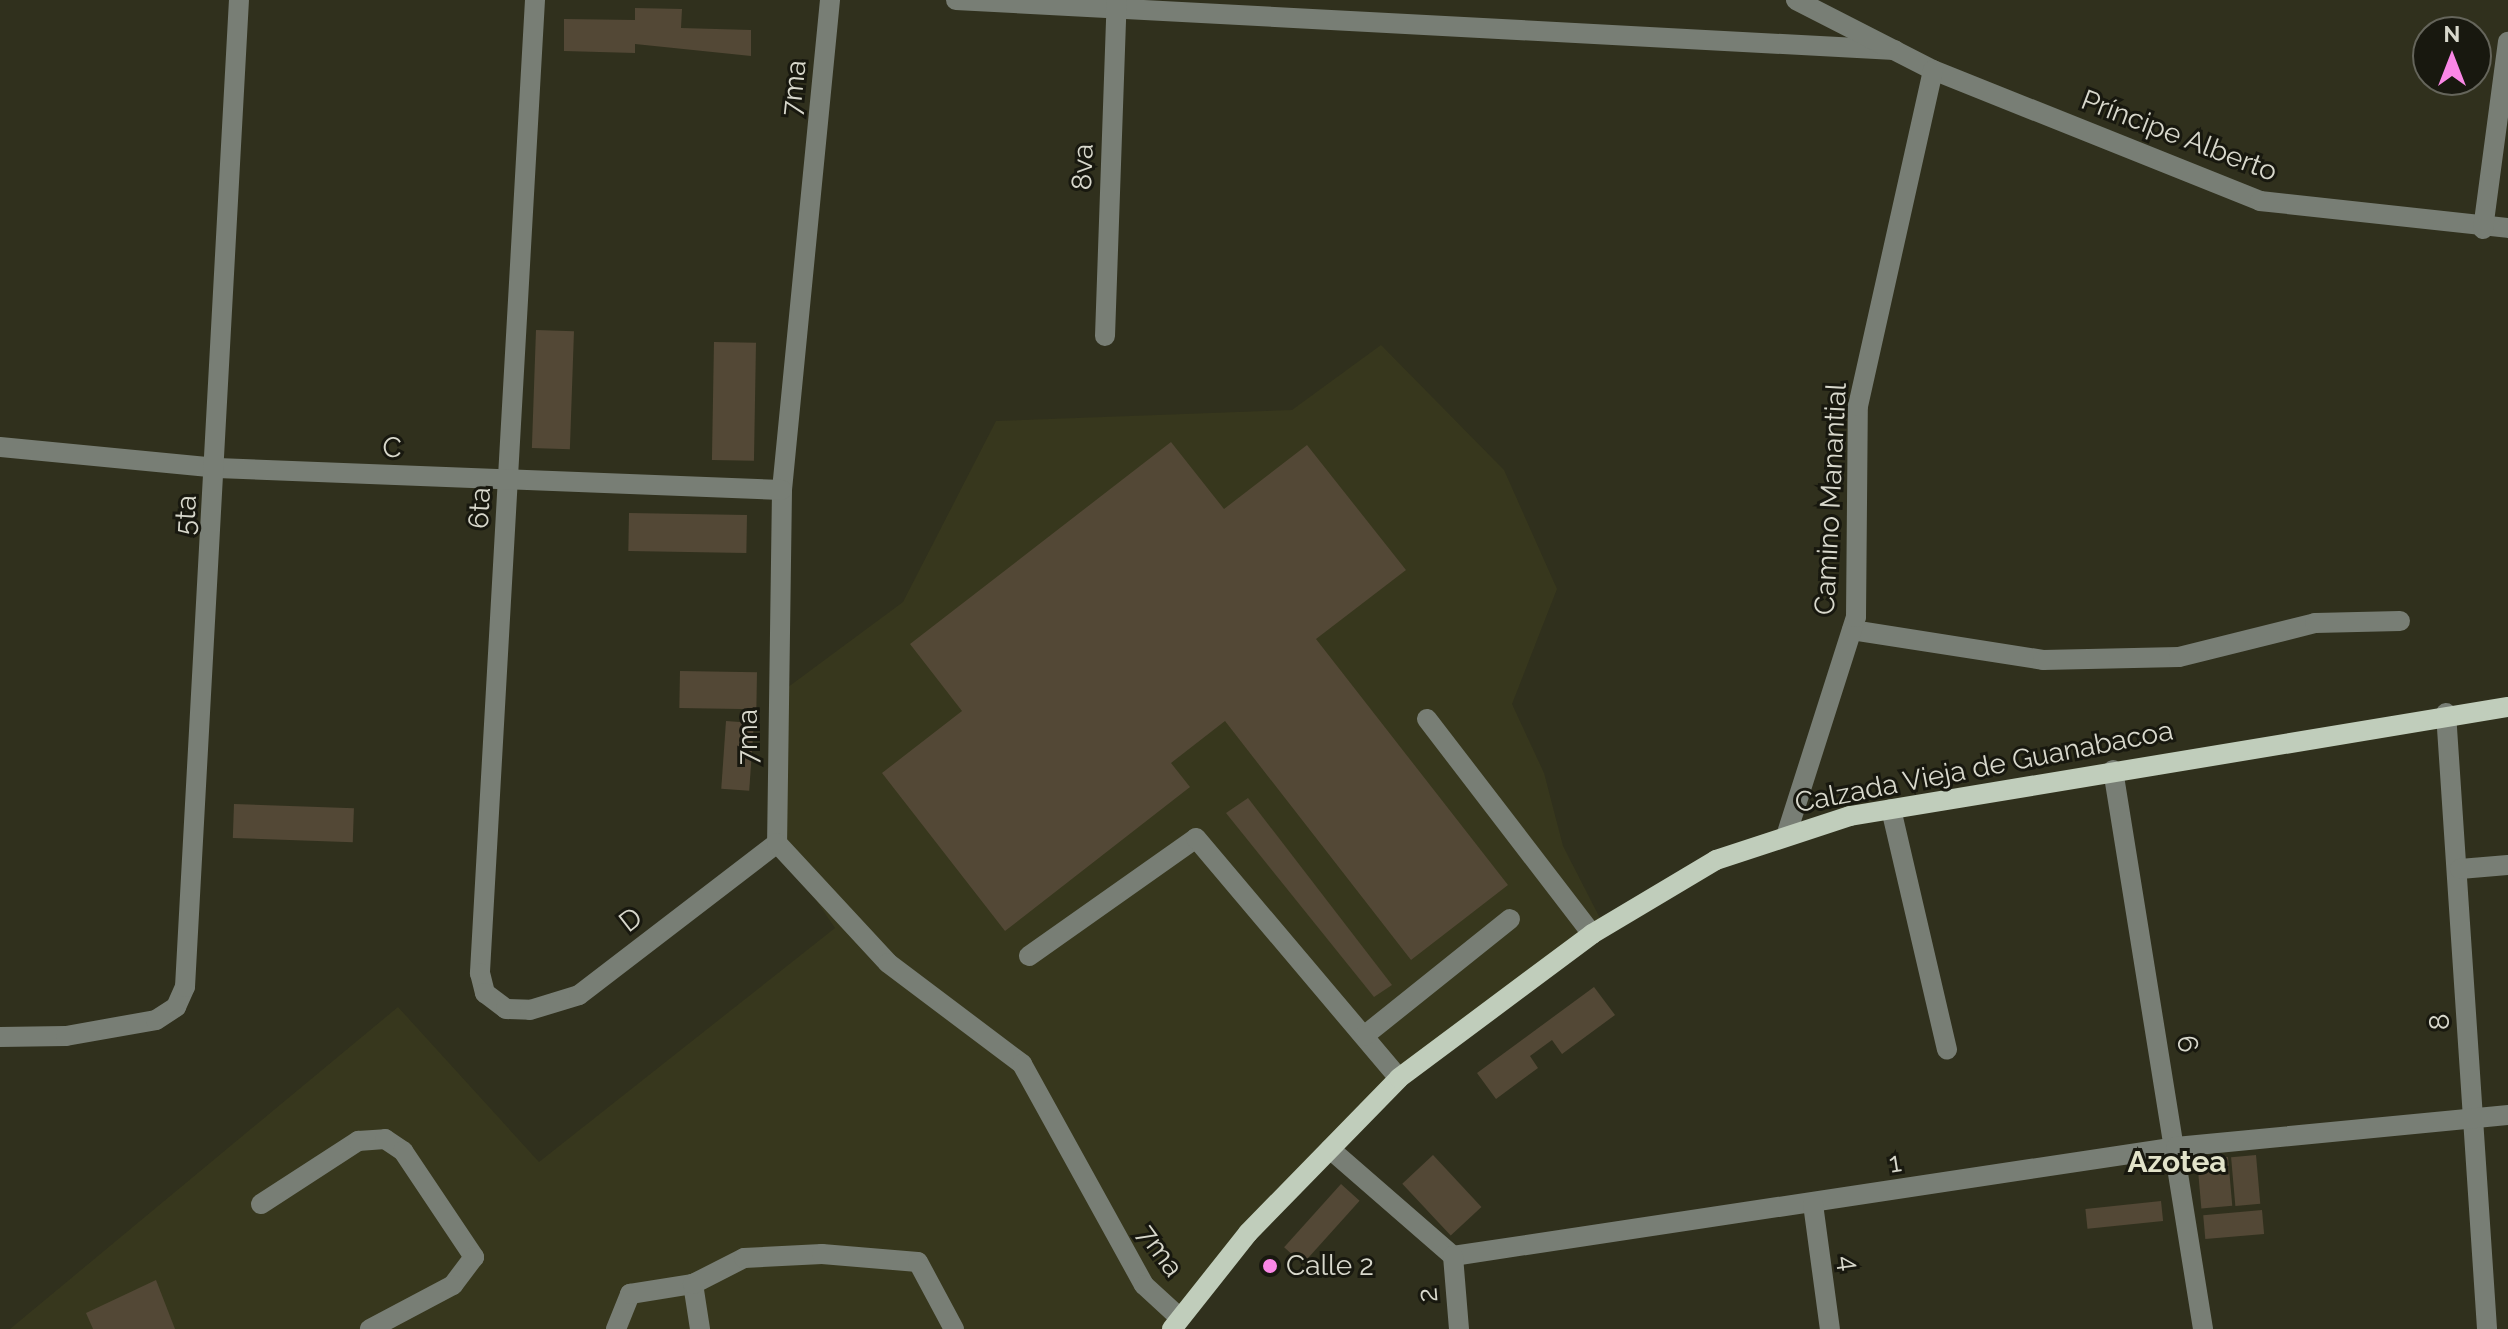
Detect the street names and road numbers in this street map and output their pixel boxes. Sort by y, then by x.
street label: 7ma [774,58,814,118]
street label: Príncipe Alberto [2076,83,2282,189]
street label: 8va [1065,143,1101,191]
street label: Camino Manantial [1808,382,1854,616]
street label: C [382,431,402,465]
street label: 6ta [462,486,498,530]
street label: 5ta [168,494,204,536]
street label: 7ma [731,709,765,765]
street label: Calzada Vieja de Guanabacoa [1792,714,2176,820]
street label: D [613,901,649,939]
street label: 8 [2423,1013,2457,1031]
street label: 6 [2169,1033,2205,1055]
street label: 1 [1886,1145,1904,1181]
street label: 7ma [1130,1218,1190,1284]
street label: 4 [1831,1253,1867,1273]
street label: 2 [1411,1286,1445,1304]

